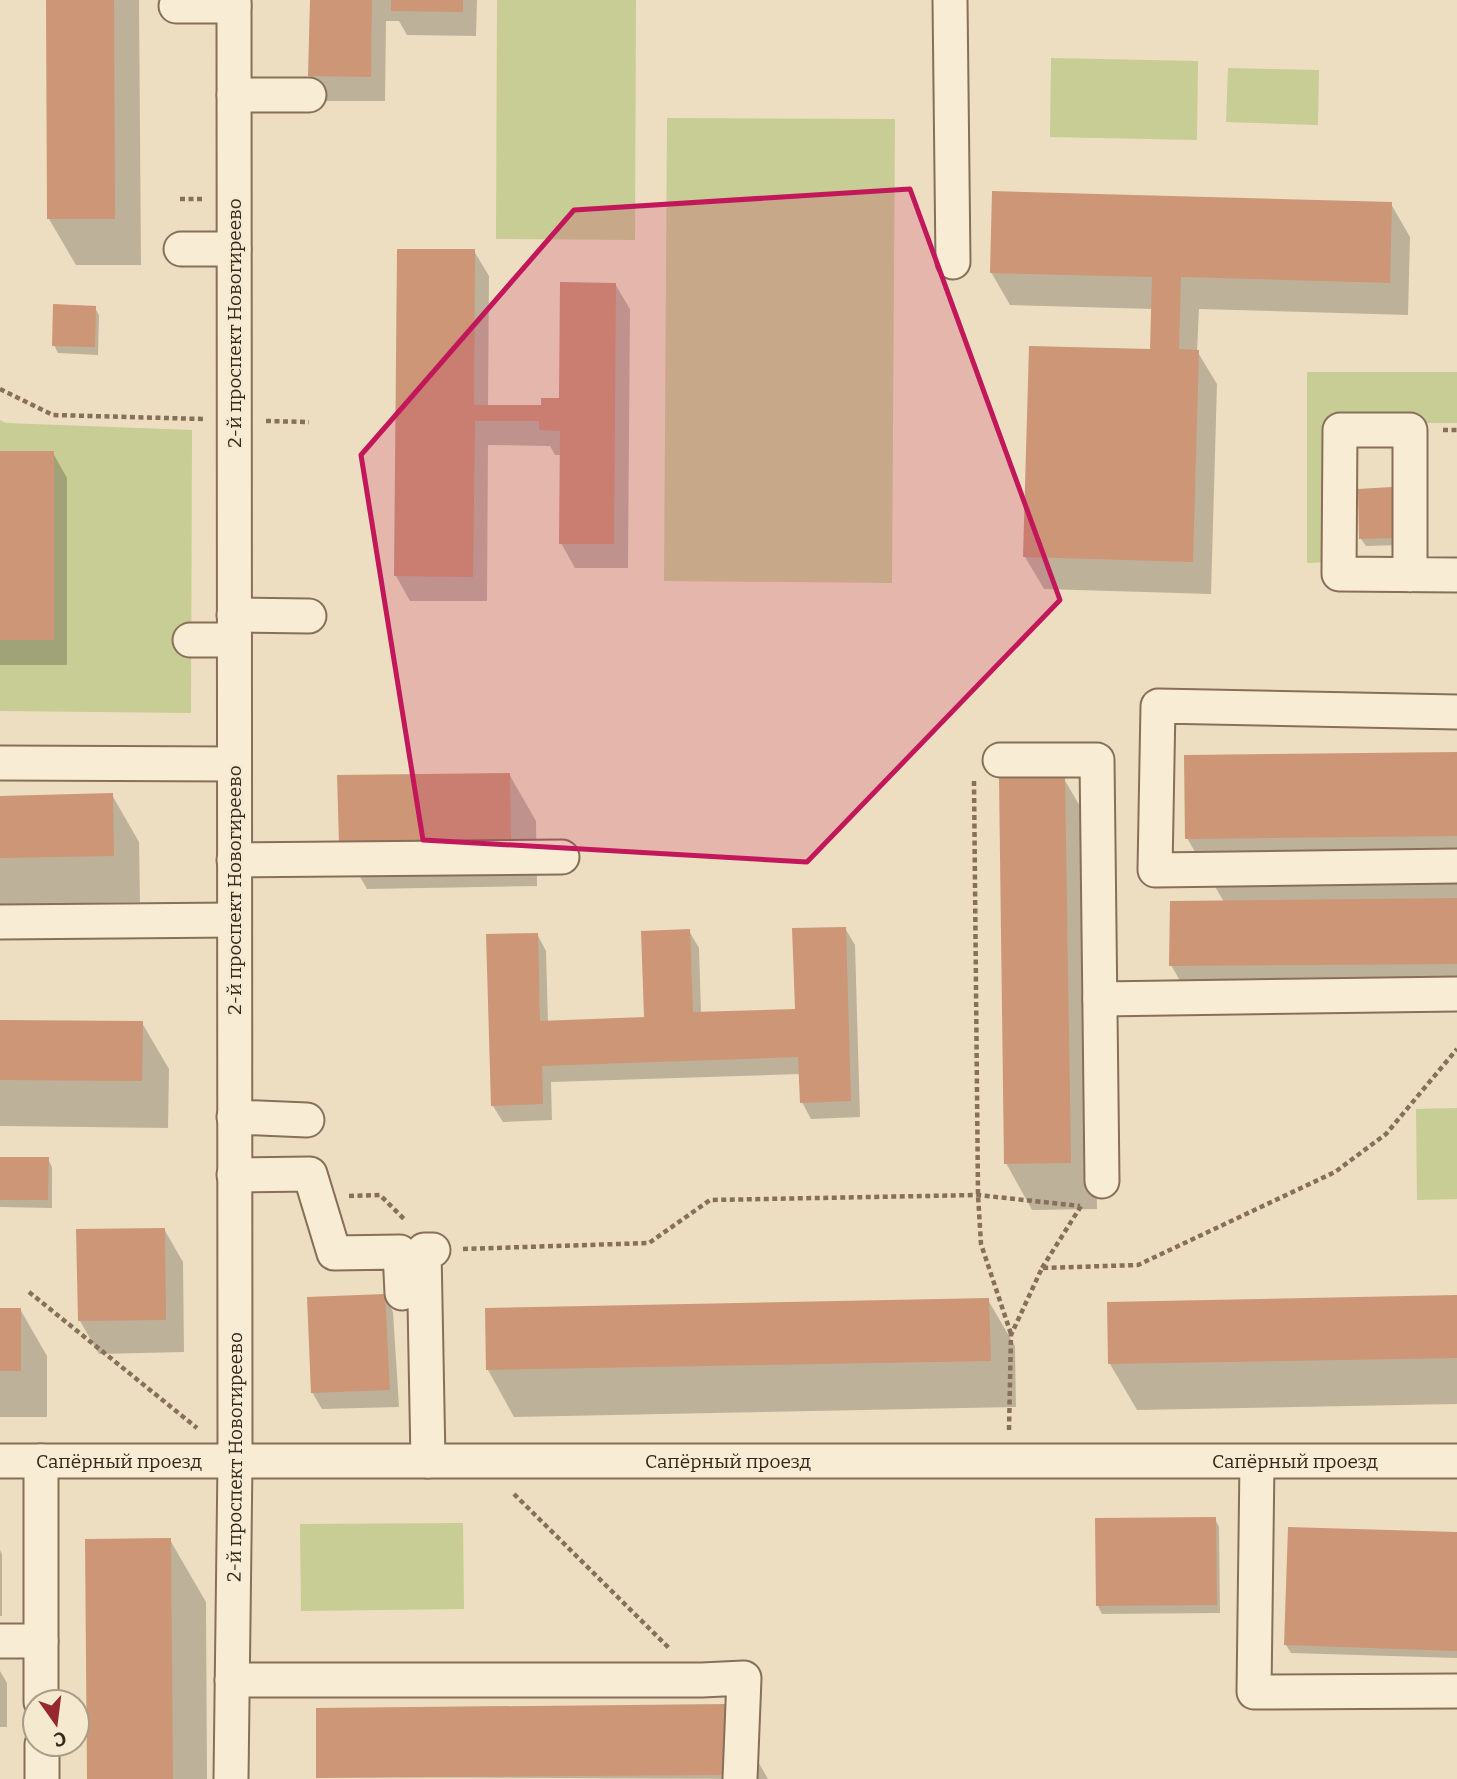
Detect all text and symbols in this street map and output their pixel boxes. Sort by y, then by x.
street label: 2-й проспект Новогиреево [223,198,246,448]
street label: 2-й проспект Новогиреево [223,765,246,1015]
street label: 2-й проспект Новогиреево [222,1332,247,1582]
street label: Сапёрный проезд [36,1450,202,1473]
street label: Сапёрный проезд [645,1450,811,1473]
street label: Сапёрный проезд [1212,1450,1378,1473]
north arrow [21,1688,91,1758]
text: С [51,1726,69,1752]

